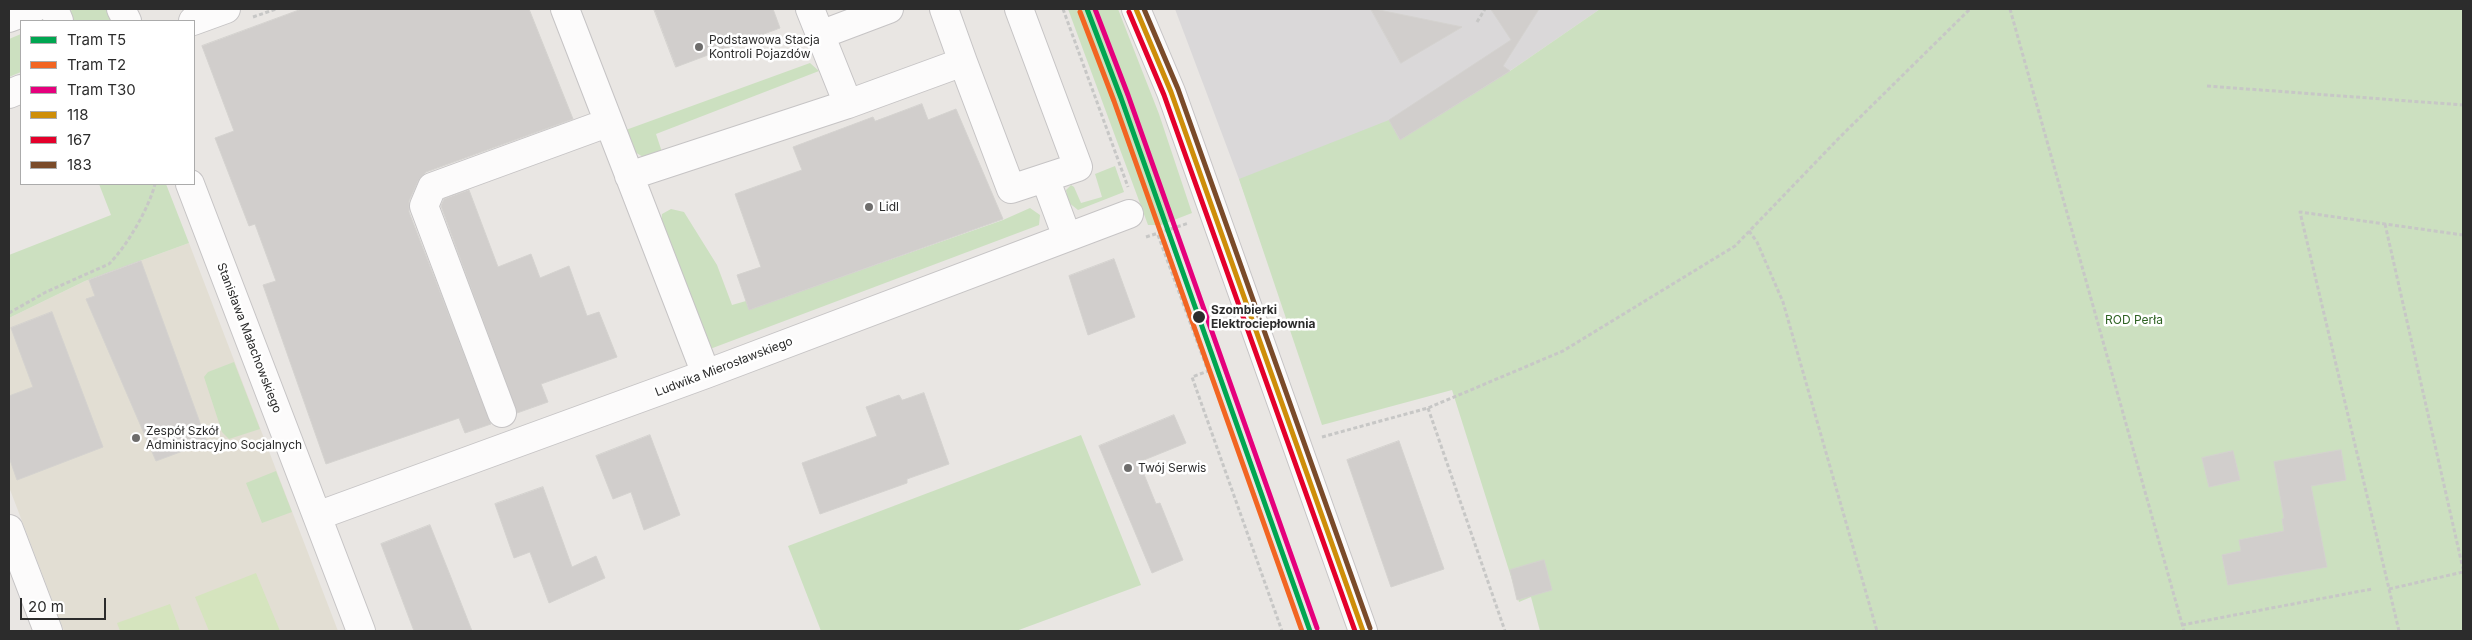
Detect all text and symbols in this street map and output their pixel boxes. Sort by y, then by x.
legend [20,20,195,185]
text: Tram T5 [67,30,126,49]
place label: Podstawowa Stacja Kontroli Pojazdów [709,33,820,61]
marker: Podstawowa Stacja Kontroli Pojazdów [693,41,705,53]
text: Tram T2 [67,55,126,74]
text: Tram T30 [67,80,136,99]
text: 118 [67,105,88,124]
text: 167 [67,130,91,149]
text: 183 [67,155,92,174]
place label: Lidl [879,200,899,214]
marker: Lidl [863,201,875,213]
street label: Stanisława Małachowskiego [214,261,284,415]
place label: Szombierki Elektrociepłownia [1211,303,1315,331]
marker: Szombierki Elektrociepłownia [1191,309,1207,325]
park label: ROD Perła [2105,313,2163,327]
street label: Ludwika Mierosławskiego [653,334,795,400]
place label: Zespół Szkół Administracyjno Socjalnych [146,424,302,452]
marker: Zespół Szkół Administracyjno Socjalnych [130,432,142,444]
place label: Twój Serwis [1138,461,1206,475]
marker: Twój Serwis [1122,462,1134,474]
scale bar [22,588,109,620]
text: 20 m [28,597,64,616]

